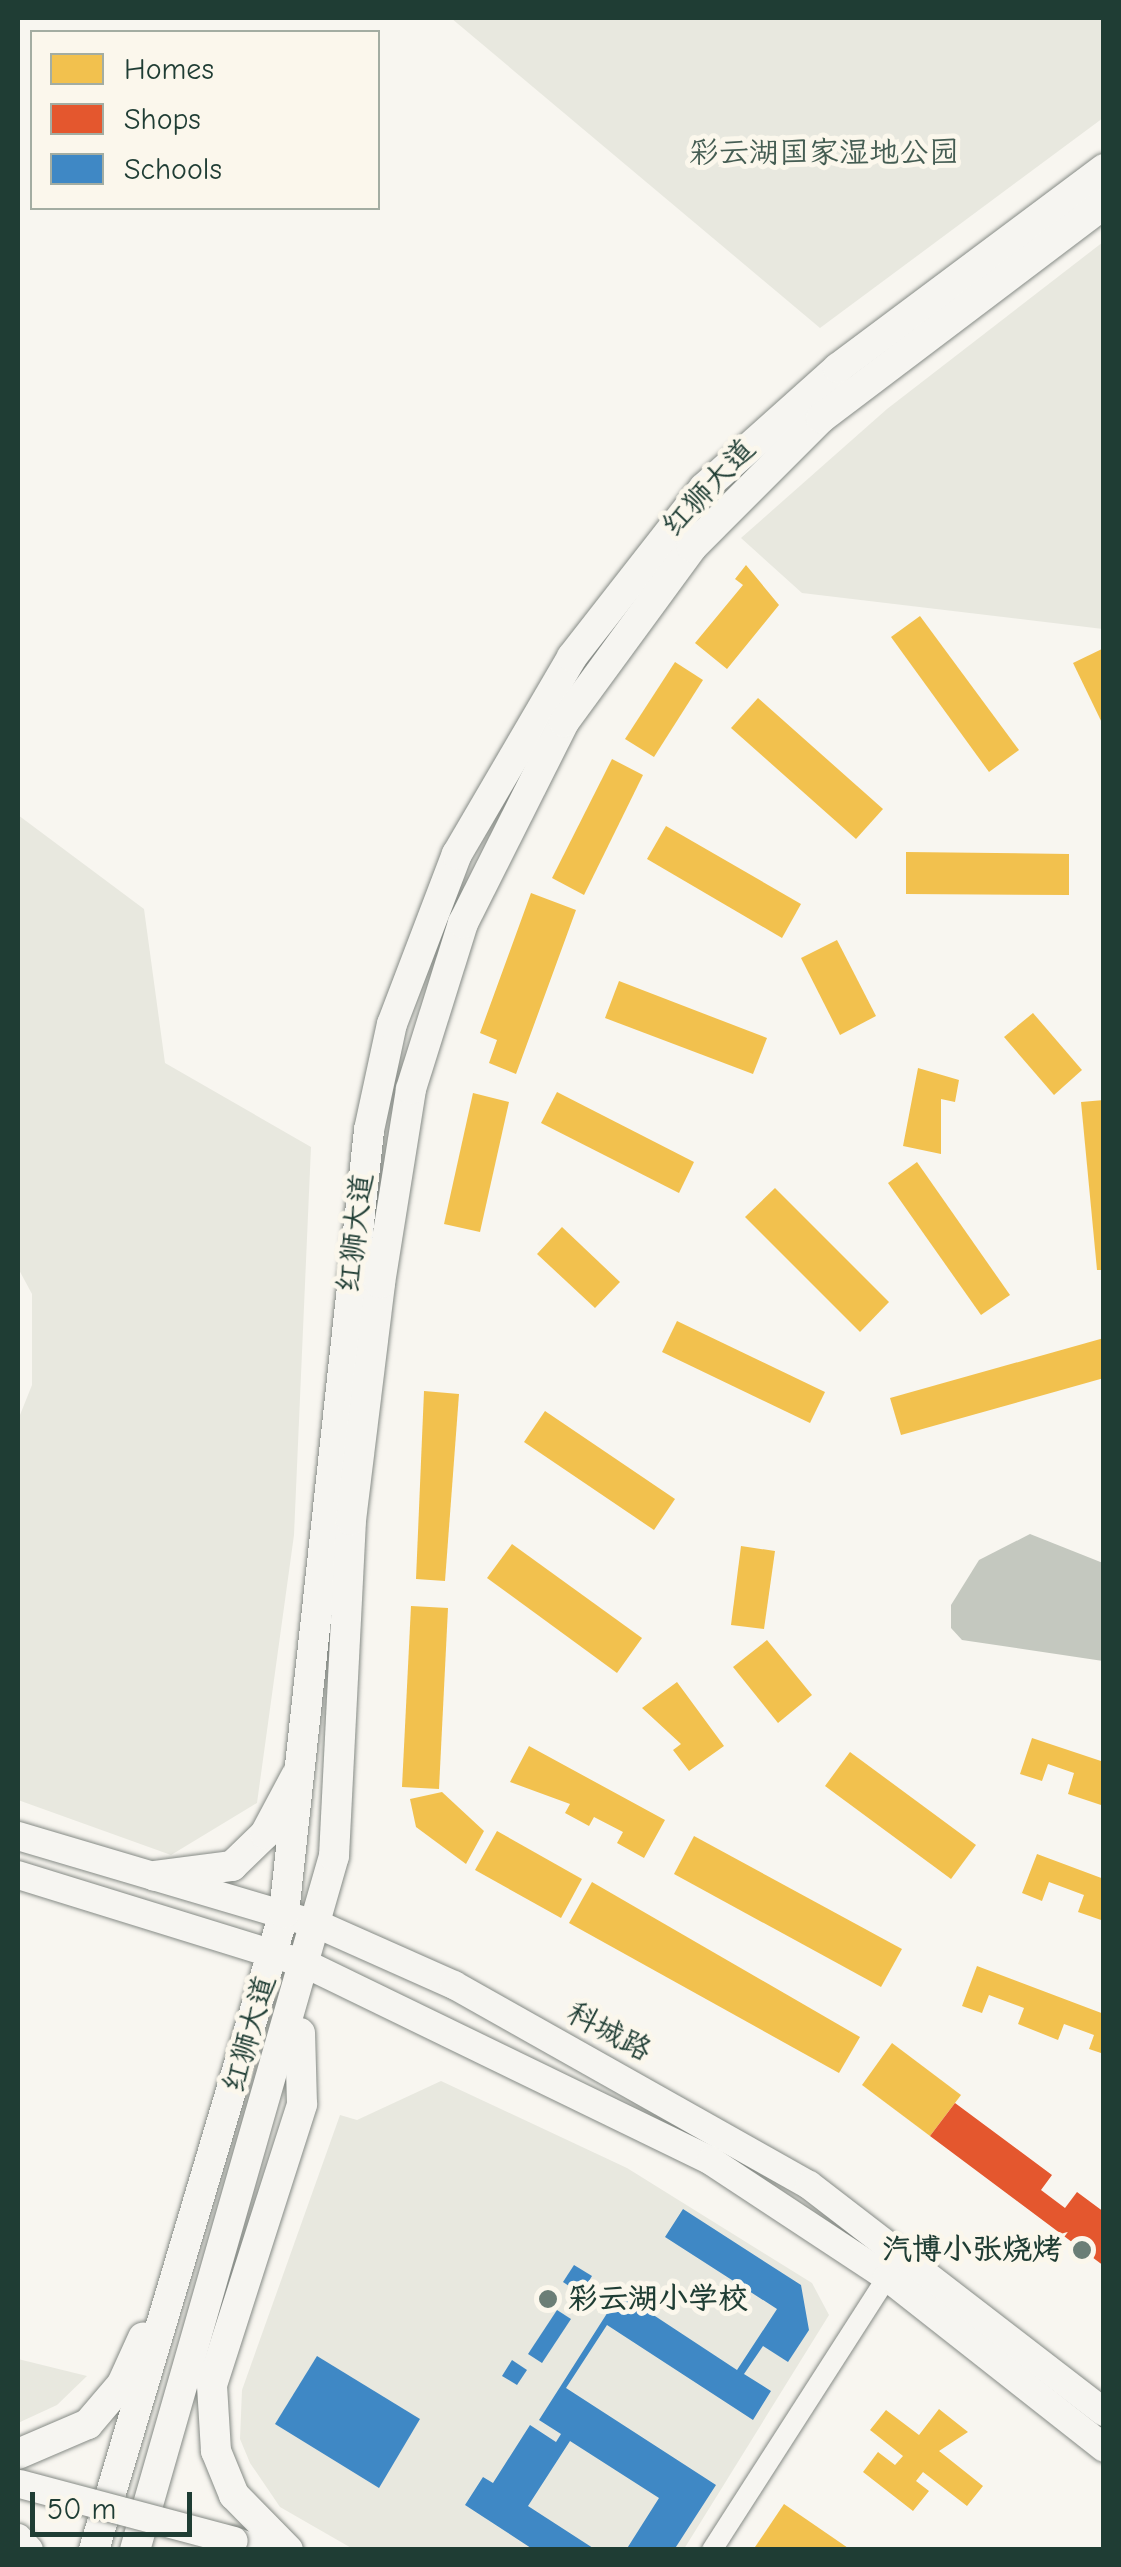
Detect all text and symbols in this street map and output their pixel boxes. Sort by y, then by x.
legend [30,30,380,210]
text: Homes [124,52,214,87]
text: Shops [124,102,201,137]
park label: 彩云湖国家湿地公园 [689,135,959,171]
text: Schools [124,152,222,187]
street label: 红狮大道 [655,432,763,544]
street label: 红狮大道 [331,1171,381,1295]
street label: 红狮大道 [216,1971,284,2097]
street label: 科城路 [561,1995,657,2069]
place label: 汽博小张烧烤 [882,2232,1062,2268]
marker: 汽博小张烧烤 [1071,2239,1093,2261]
place label: 彩云湖小学校 [568,2281,748,2317]
marker: 彩云湖小学校 [537,2288,559,2310]
scale bar [35,2472,198,2534]
text: 50 m [47,2492,116,2527]

